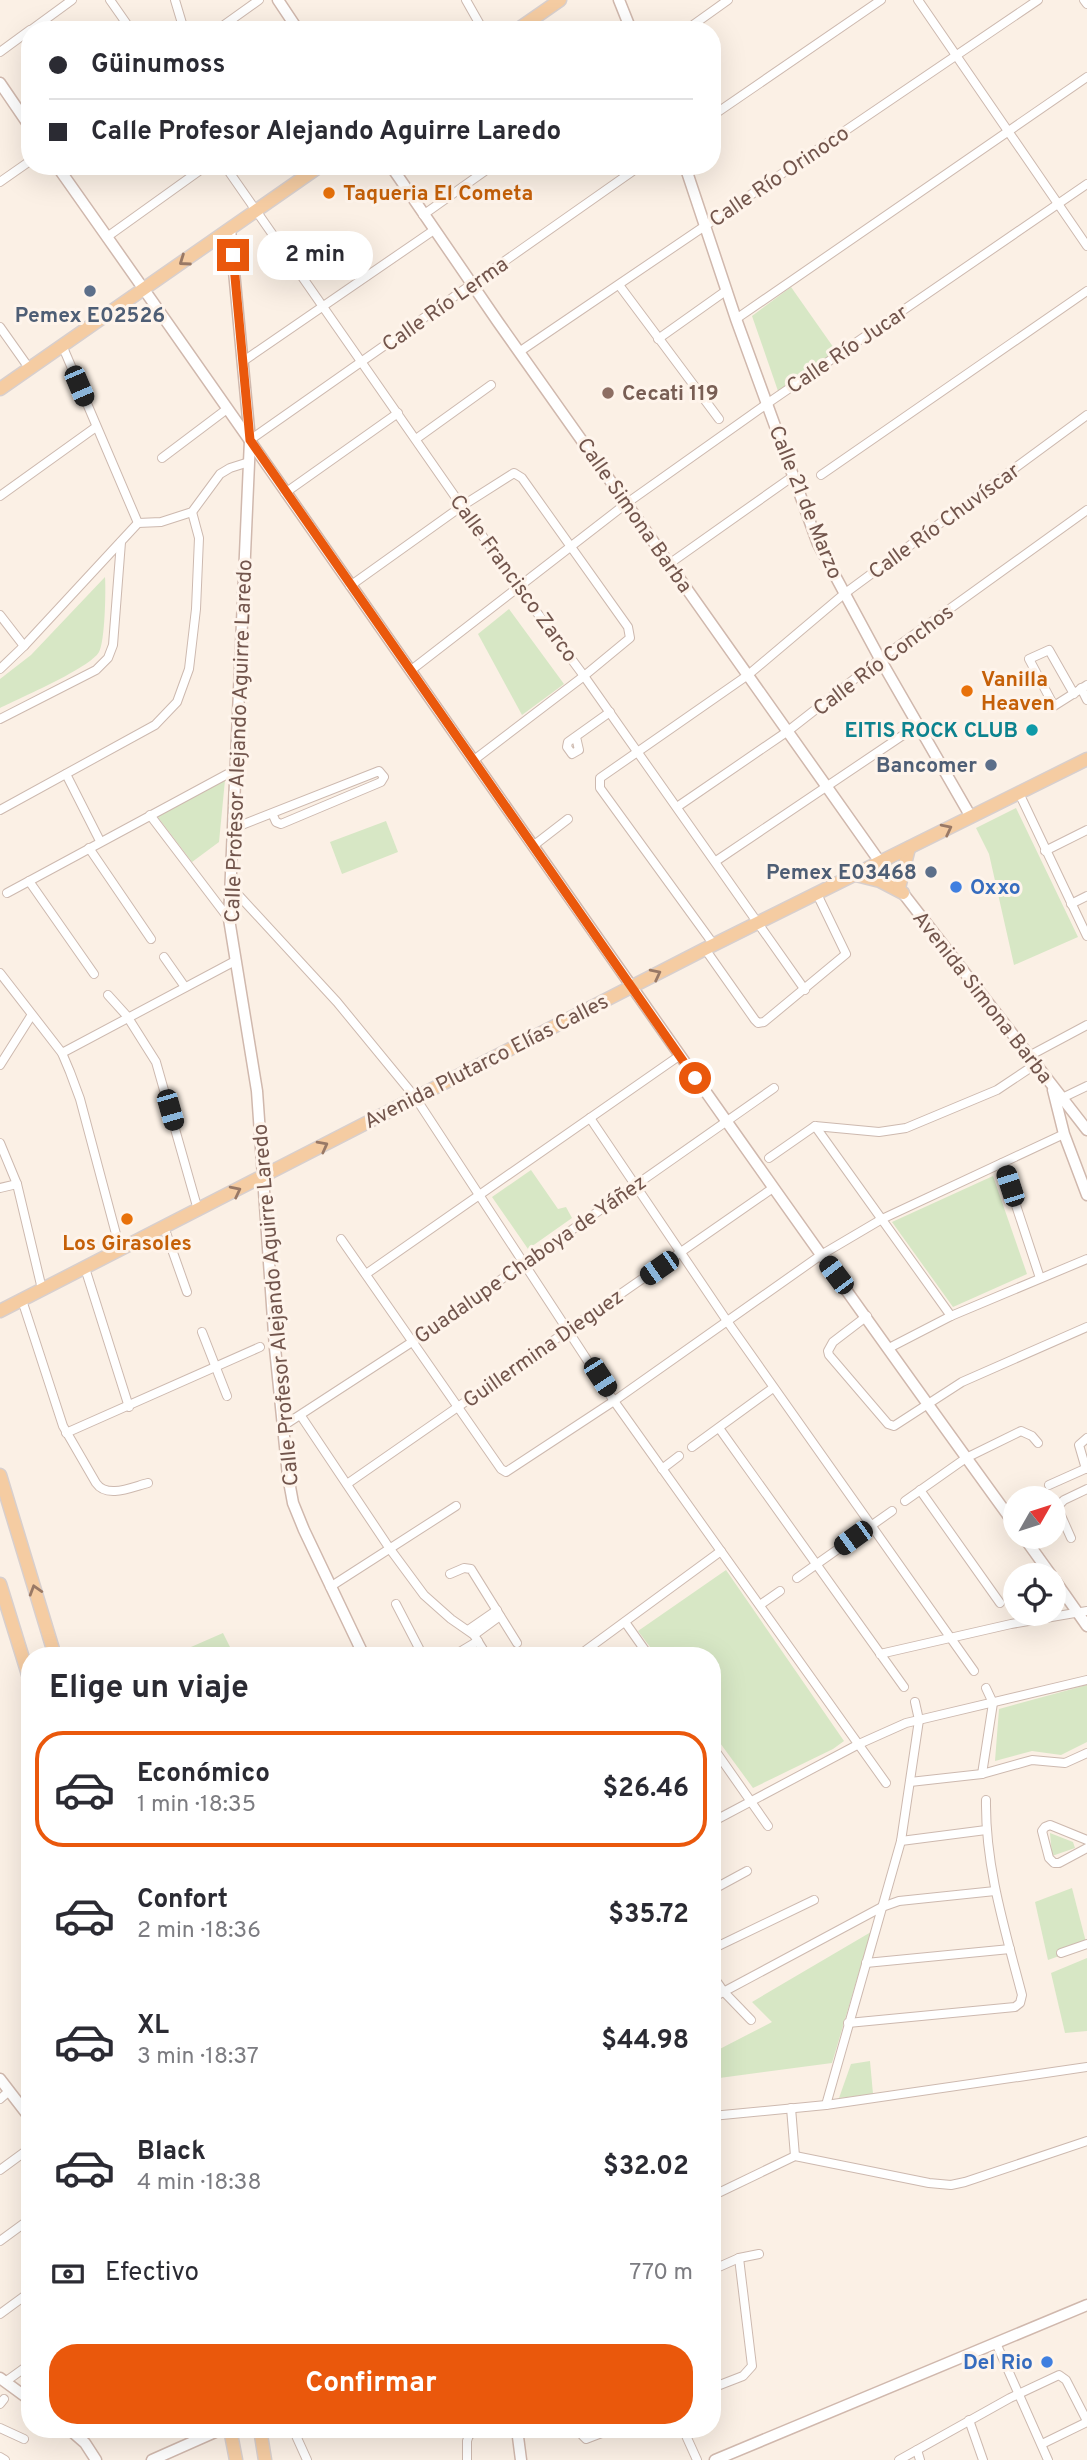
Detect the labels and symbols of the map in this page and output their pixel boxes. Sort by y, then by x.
street label: Calle Río Orinoco [705,120,855,234]
place label: Taqueria El Cometa [343,181,533,208]
marker: Taqueria El Cometa [321,185,337,201]
callout: 2 min [258,230,373,280]
route end [217,239,249,271]
street label: Calle Río Lerma [377,252,514,359]
one-way arrow [179,253,192,265]
marker: Pemex E02526 [82,283,98,299]
street label: Calle Río Jucar [782,300,914,401]
place label: Pemex E02526 [15,303,165,330]
car [62,363,97,409]
place label: Cecati 119 [622,381,719,408]
marker: Cecati 119 [600,385,616,401]
street label: Calle 21 de Marzo [762,422,848,583]
street label: Calle Simona Barba [570,433,698,599]
street label: Calle Río Chuvíscar [864,458,1026,586]
street label: Calle Francisco Zarco [443,490,583,668]
street label: Calle Profesor Alejando Aguirre Laredo [220,559,259,923]
street label: Calle Río Conchos [808,599,960,723]
place label: Vanilla Heaven [981,667,1055,718]
marker: Vanilla Heaven [959,683,975,699]
place label: EITIS ROCK CLUB [845,718,1018,745]
marker: EITIS ROCK CLUB [1024,722,1040,738]
place label: Bancomer [876,753,977,780]
marker: Bancomer [983,757,999,773]
one-way arrow [940,824,952,838]
place label: Pemex E03468 [766,860,917,887]
marker: Pemex E03468 [923,864,939,880]
place label: Oxxo [970,875,1021,902]
marker: Oxxo [948,879,964,895]
street label: Avenida Simona Barba [906,906,1058,1090]
one-way arrow [649,969,661,983]
street label: Avenida Plutarco Elías Calles [360,989,613,1136]
route start [679,1062,711,1094]
car [155,1087,186,1133]
street label: Calle Profesor Alejando Aguirre Laredo [247,1123,306,1487]
one-way arrow [316,1140,328,1154]
car [994,1163,1027,1209]
street label: Guadalupe Chaboya de Yáñez [410,1170,652,1351]
one-way arrow [228,1185,241,1199]
marker: Los Girasoles [119,1211,135,1227]
place label: Los Girasoles [62,1231,192,1258]
car [636,1247,683,1289]
car [815,1252,858,1298]
street label: Guillermina Dieguez [458,1284,629,1415]
car [580,1354,621,1400]
north arrow [1003,1486,1066,1549]
car [830,1517,877,1559]
one-way arrow [28,1584,43,1596]
place label: Del Rio [963,2350,1033,2377]
marker: Del Rio [1039,2354,1055,2370]

